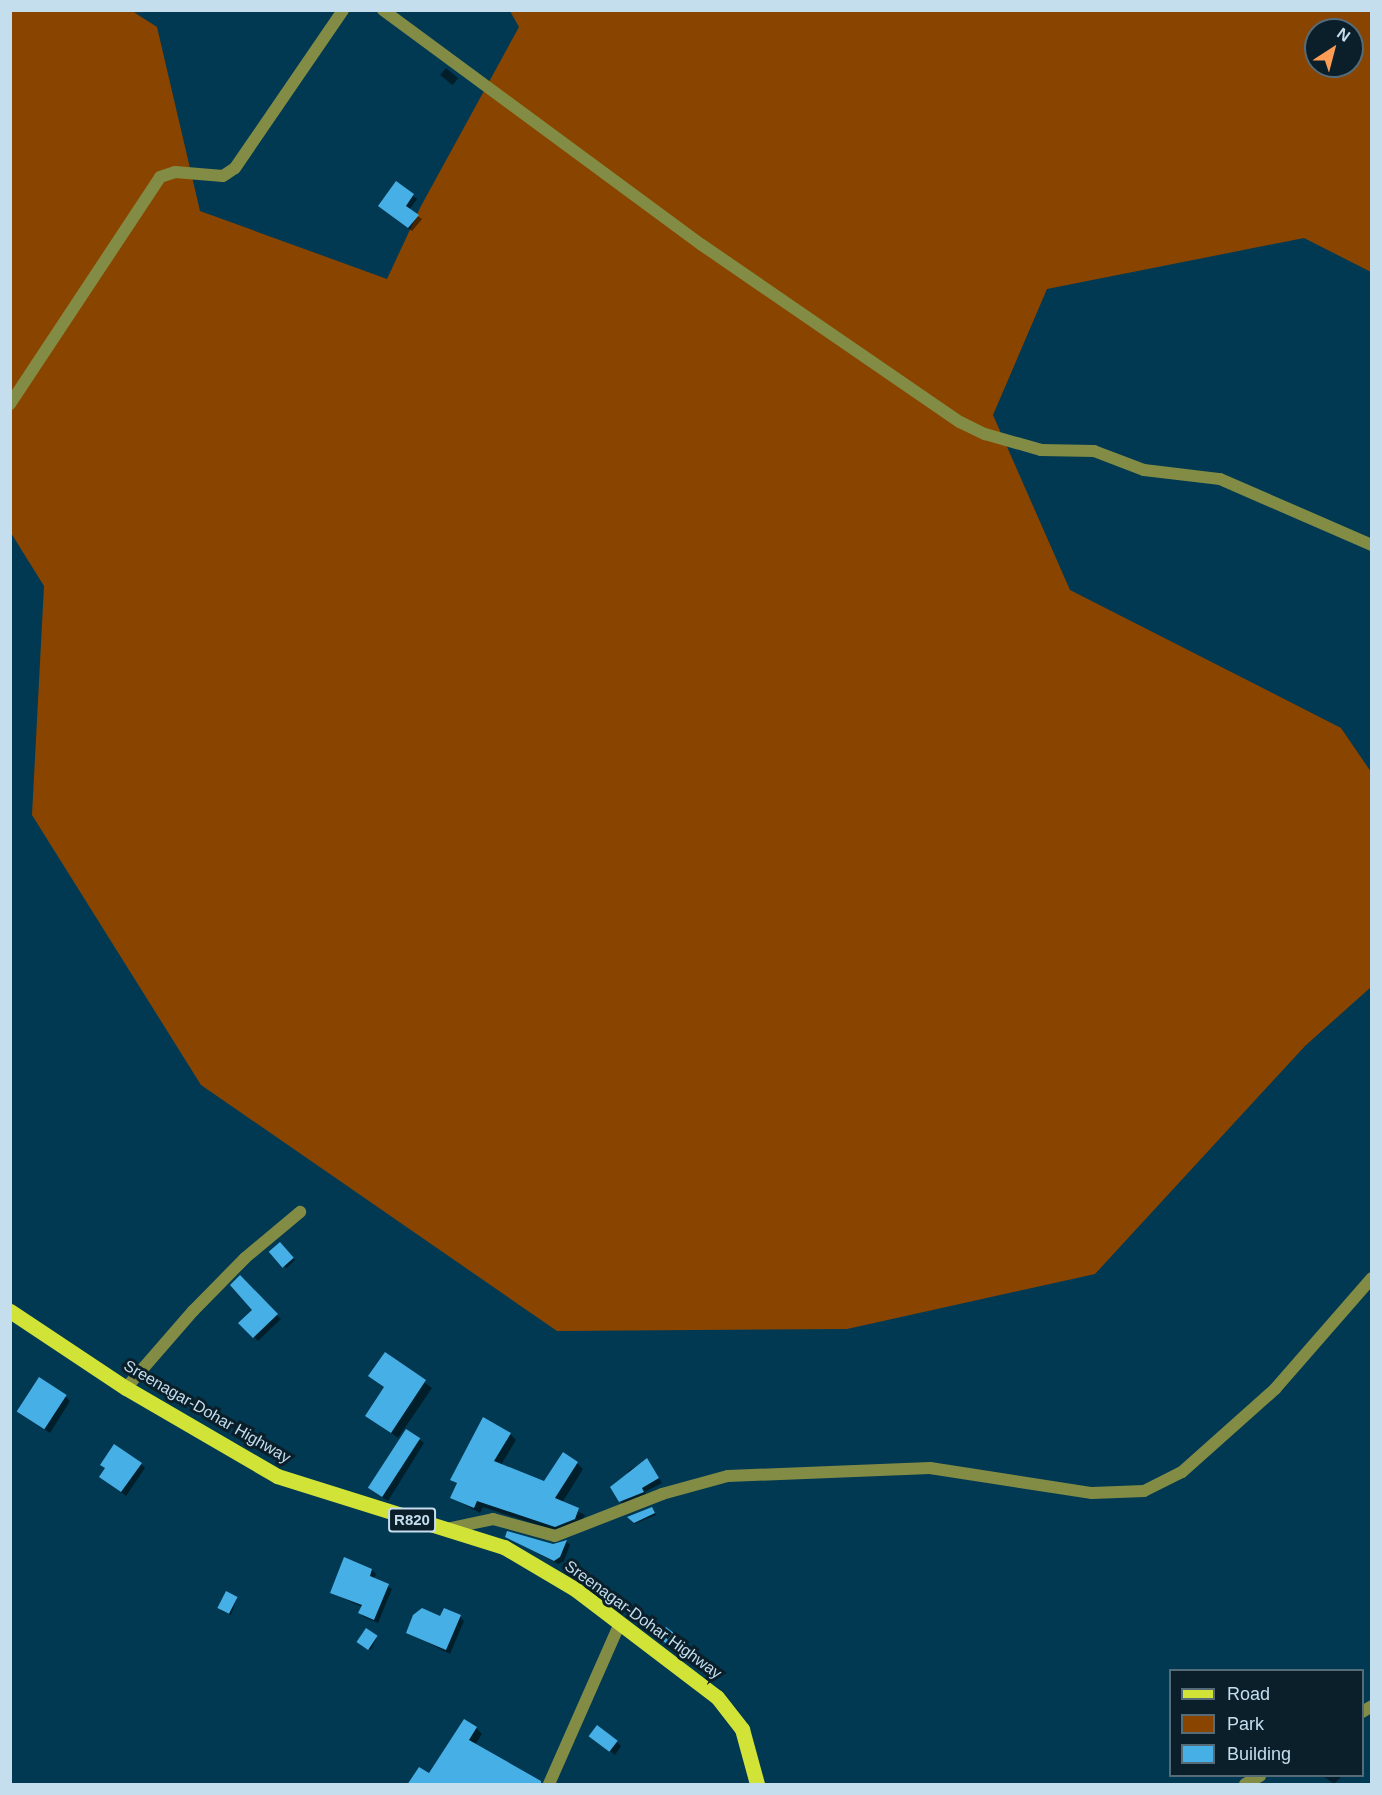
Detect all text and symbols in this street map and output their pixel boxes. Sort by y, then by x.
north arrow [1304,18,1364,78]
text: N [1334,24,1353,45]
street label: Sreenagar-Dohar Highway [120,1356,294,1468]
road number: R820 [388,1508,436,1532]
street label: Sreenagar-Dohar Highway [561,1557,725,1683]
legend [1169,1669,1364,1777]
text: Road [1227,1684,1270,1704]
text: Park [1227,1714,1264,1734]
text: Building [1227,1744,1291,1764]

